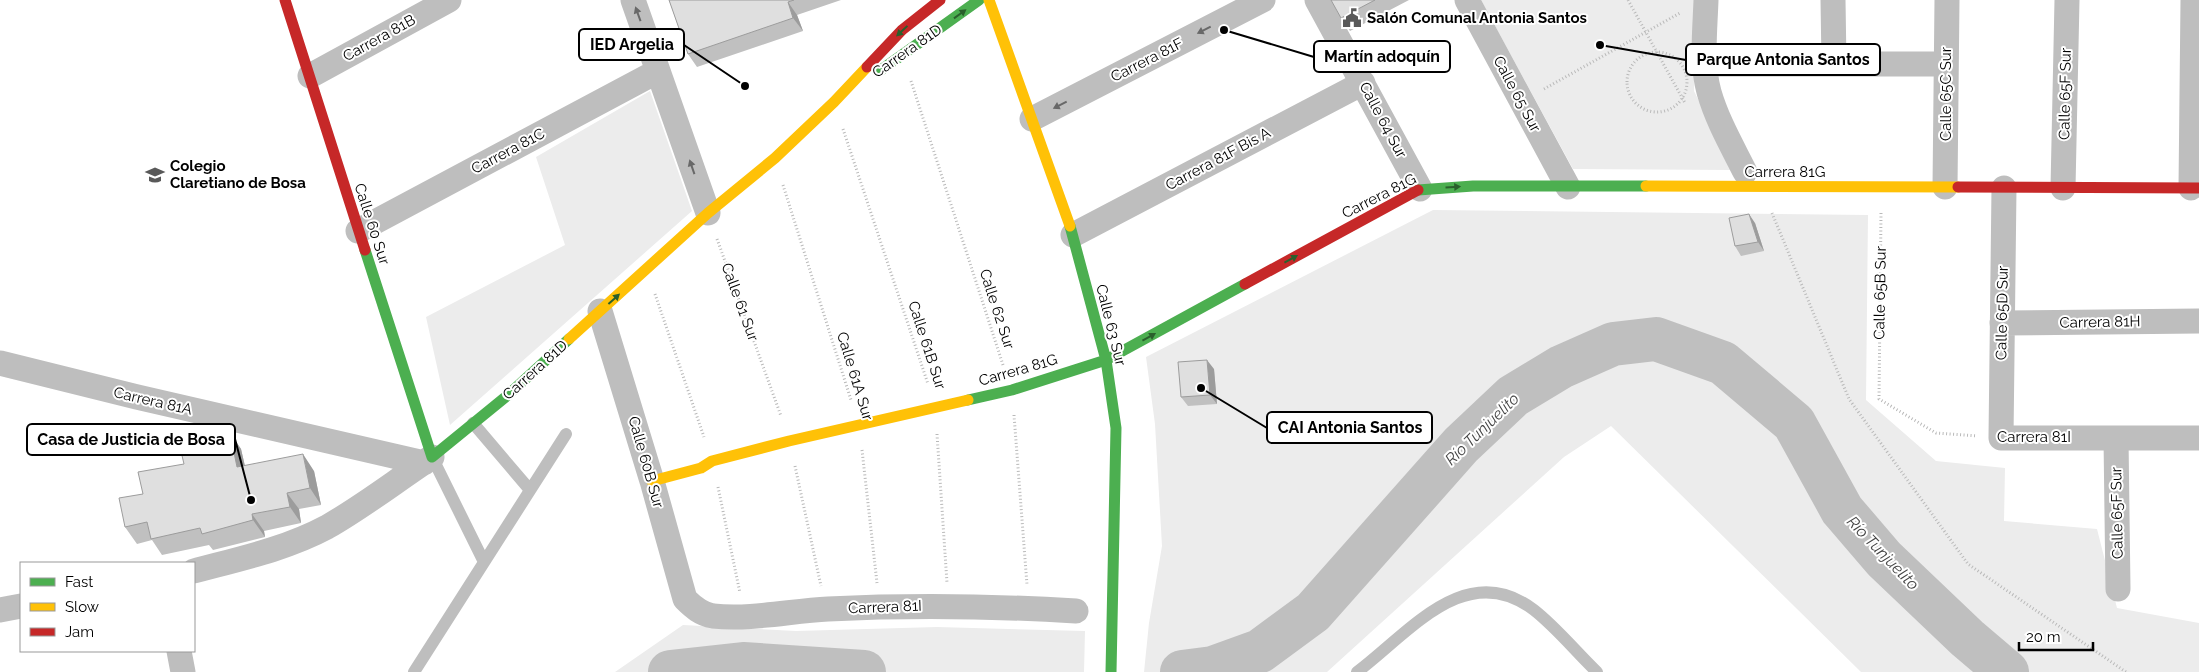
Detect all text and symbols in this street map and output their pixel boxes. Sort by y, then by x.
one-way arrow [634,6,642,21]
public building icon: Salón Comunal Antonia Santos [1341,7,1363,29]
one-way arrow [953,8,966,19]
place label: Salón Comunal Antonia Santos [1367,9,1587,27]
street label: Carrera 81B [340,11,418,65]
street label: Carrera 81D [869,20,945,82]
one-way arrow [897,25,909,37]
one-way arrow [1197,26,1211,34]
callout: IED Argelia [579,29,684,60]
street label: Carrera 81F [1108,34,1186,86]
text: IED Argelia [590,35,674,54]
callout: Martín adoquín [1314,41,1450,72]
callout: Parque Antonia Santos [1686,44,1880,75]
street label: Calle 65C Sur [1937,46,1955,141]
text: Martín adoquín [1324,47,1440,66]
street label: Calle 65F Sur [2055,47,2075,140]
text: Parque Antonia Santos [1696,50,1870,69]
street label: Calle 65 Sur [1489,53,1545,136]
street label: Calle 64 Sur [1355,79,1411,162]
one-way arrow [1052,101,1067,109]
street label: Carrera 81C [468,124,548,178]
street label: Carrera 81F Bis A [1162,124,1274,194]
place label: Colegio Claretiano de Bosa [170,157,306,192]
one-way arrow [688,159,696,174]
street label: Carrera 81G [1745,163,1825,181]
school or university icon: Colegio Claretiano de Bosa [144,164,166,186]
street label: Carrera 81G [1339,170,1419,222]
street label: Calle 60 Sur [350,181,394,268]
one-way arrow [1446,182,1462,190]
street label: Calle 65B Sur [1870,245,1890,340]
one-way arrow [1284,255,1299,263]
street label: Calle 61 Sur [718,260,763,344]
street label: Calle 65D Sur [1992,265,2012,360]
street label: Calle 62 Sur [976,267,1019,352]
street label: Calle 63 Sur [1092,282,1130,368]
one-way arrow [608,293,620,305]
street label: Calle 61B Sur [904,299,950,392]
street label: Carrera 81H [2059,312,2141,332]
street label: Calle 61A Sur [833,330,877,423]
one-way arrow [1141,333,1156,341]
street label: Carrera 81D [499,336,571,404]
street label: Carrera 81G [977,350,1059,390]
street label: Carrera 81A [112,383,194,419]
water label: Río Tunjuelito [1441,389,1523,469]
callout: CAI Antonia Santos [1267,412,1432,443]
street label: Calle 60B Sur [624,414,668,511]
text: CAI Antonia Santos [1278,418,1422,437]
callout: Casa de Justicia de Bosa [27,424,235,455]
street label: Carrera 81I [1997,428,2071,446]
text: Casa de Justicia de Bosa [37,430,225,449]
street label: Calle 65F Sur [2107,466,2127,559]
water label: Río Tunjuelito [1843,512,1923,594]
legend [20,562,195,652]
text: Fast [65,573,93,591]
street label: Carrera 81I [848,597,922,617]
text: Slow [65,598,99,616]
scale bar [2019,620,2093,652]
text: Jam [65,623,94,641]
text: 20 m [2026,628,2061,646]

